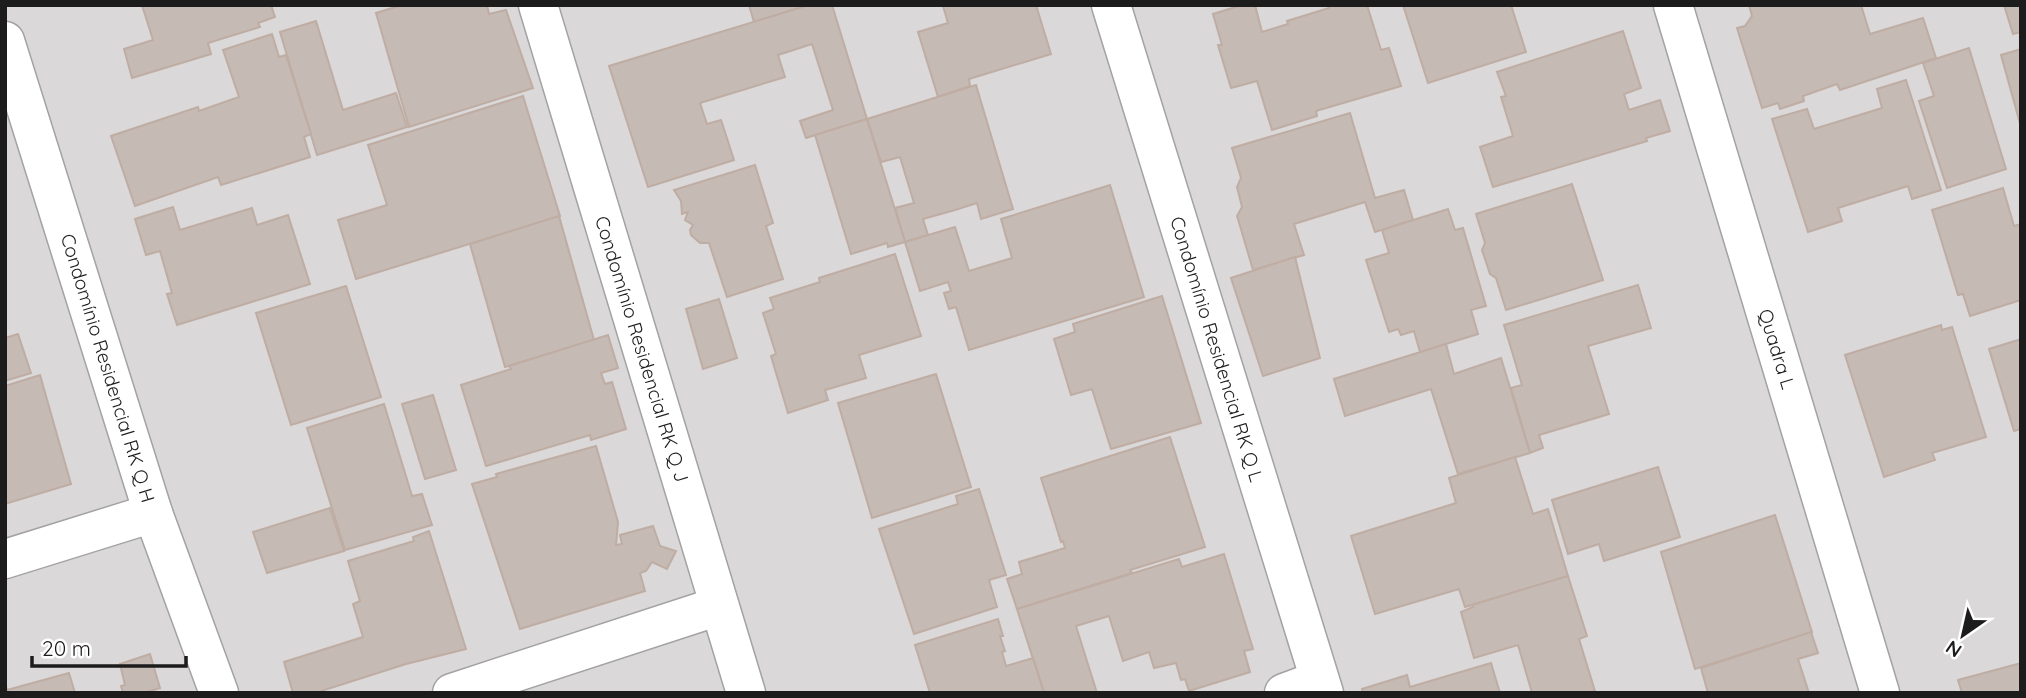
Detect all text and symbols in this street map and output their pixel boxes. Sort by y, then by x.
street label: Condomínio Residencial RK Q J [590,213,694,485]
street label: Condomínio Residencial RK Q L [1165,213,1269,485]
street label: Condomínio Residencial RK Q H [56,231,160,505]
street label: Quadra L [1753,306,1801,392]
north arrow [1928,600,1998,670]
scale bar [32,624,186,668]
text: 20 m [42,635,91,661]
text: N [1941,635,1966,663]

